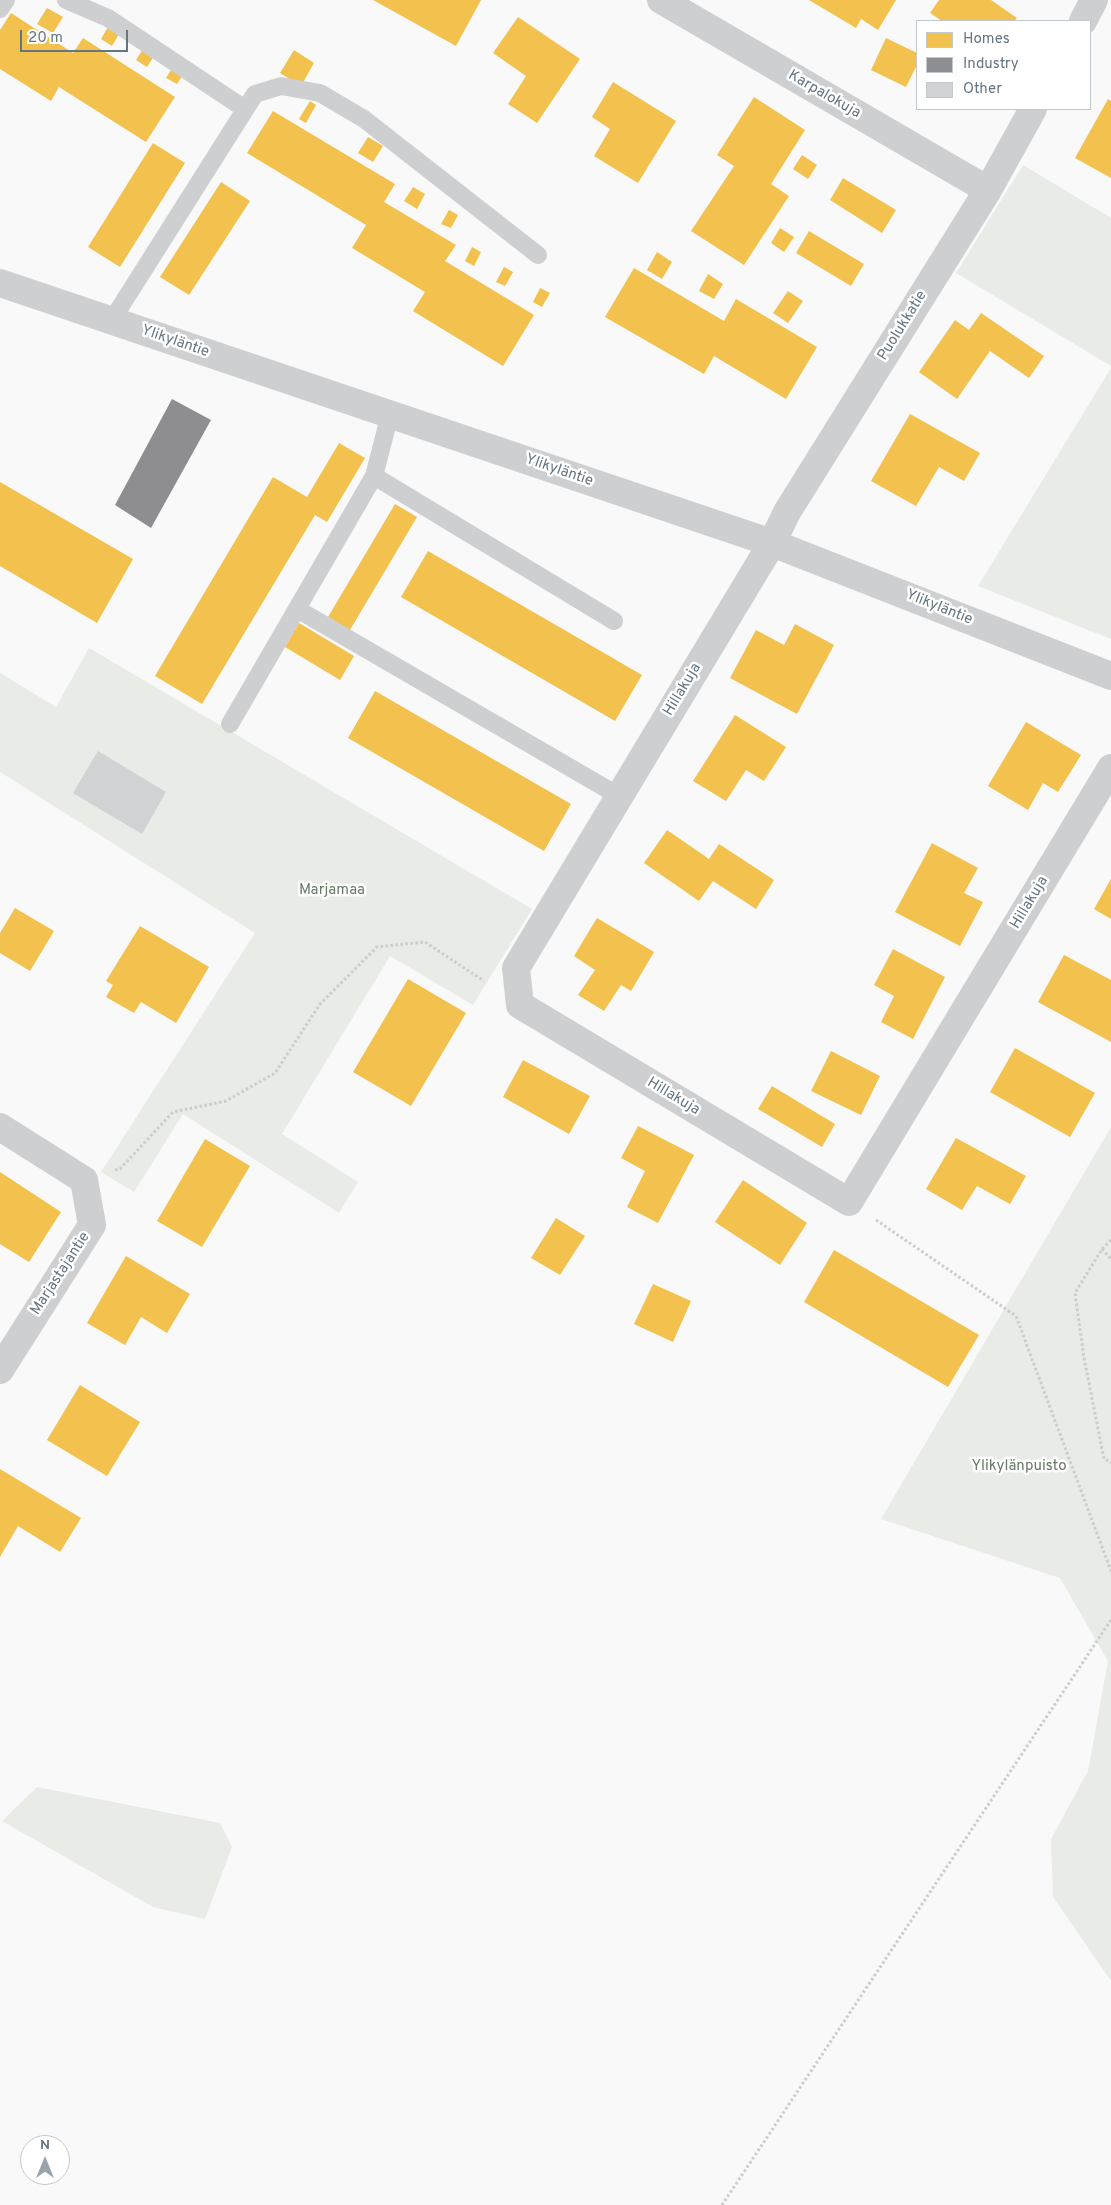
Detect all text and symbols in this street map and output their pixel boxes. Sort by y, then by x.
scale bar [22,20,130,52]
legend [916,20,1091,110]
text: 20 m [28,29,63,48]
text: Homes [963,30,1010,49]
text: Industry [963,55,1019,74]
street label: Karpalokuja [785,67,863,123]
text: Other [963,80,1002,99]
street label: Puolukkatie [874,288,932,364]
street label: Ylikyläntie [139,322,211,362]
street label: Ylikyläntie [523,451,595,491]
street label: Ylikyläntie [903,586,975,630]
street label: Hillakuja [660,660,706,720]
street label: Hillakuja [1007,873,1053,933]
park label: Marjamaa [299,882,365,900]
street label: Hillakuja [643,1074,703,1120]
street label: Marjastajantie [28,1229,94,1319]
park label: Ylikylänpuisto [972,1458,1066,1476]
north arrow [20,2135,70,2185]
text: N [40,2137,50,2154]

